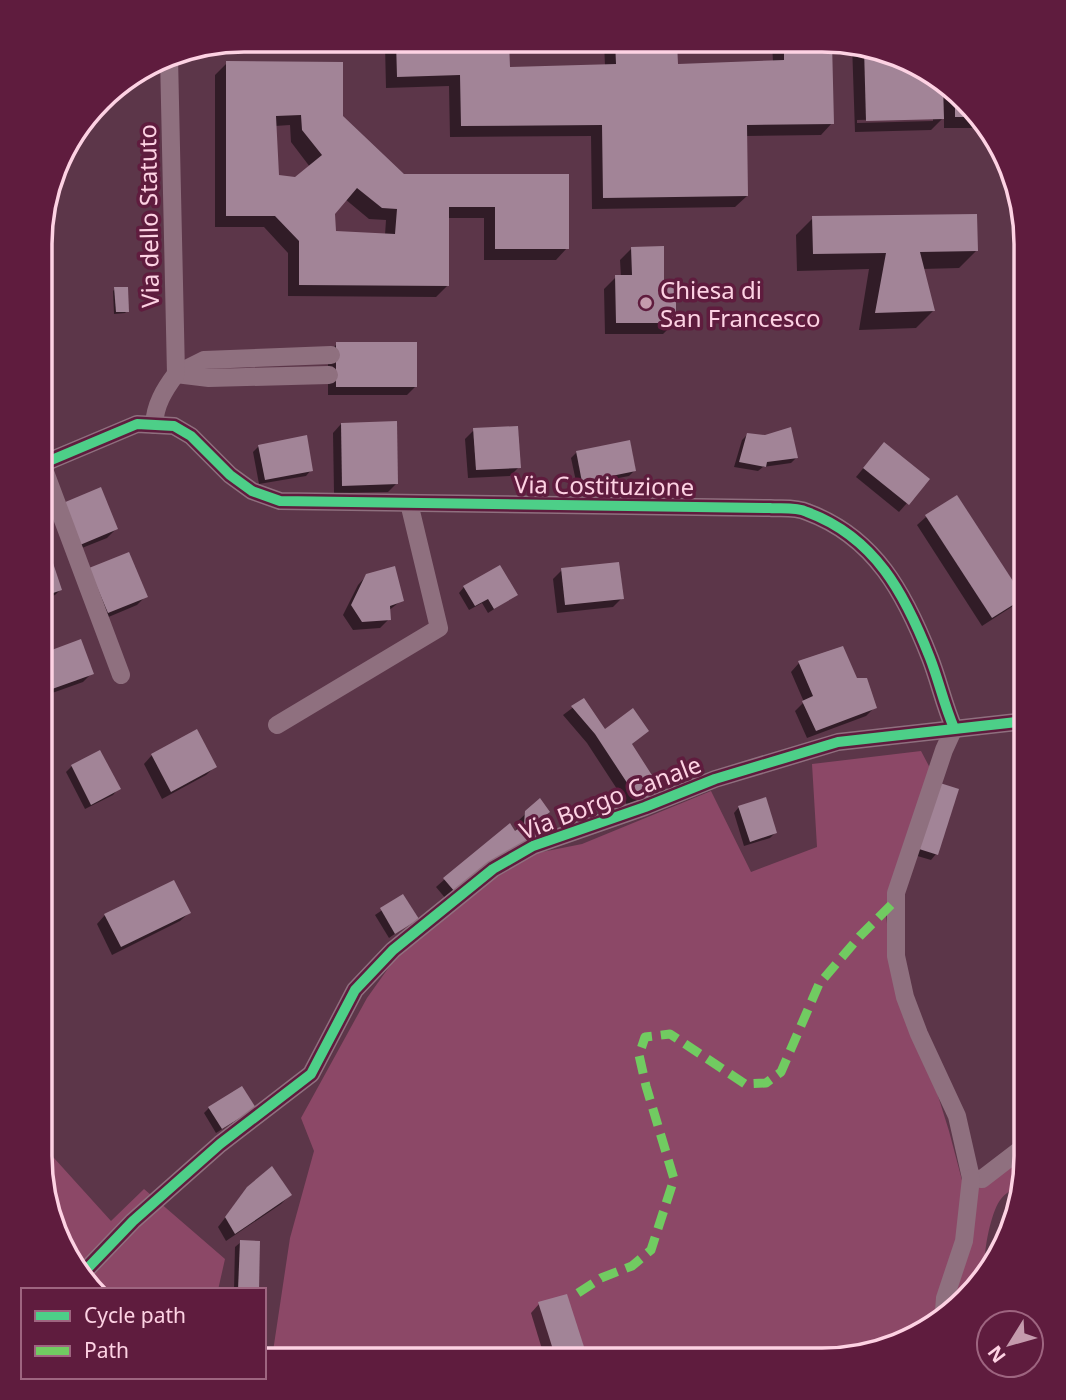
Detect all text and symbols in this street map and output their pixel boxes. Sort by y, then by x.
street label: Via dello Statuto [130,124,166,308]
place label: Chiesa di San Francesco [660,273,821,334]
marker: Chiesa di San Francesco [638,295,654,311]
street label: Via Costituzione [514,467,694,503]
street label: Via Borgo Canale [514,747,706,847]
legend [21,1288,266,1379]
text: Cycle path [84,1301,186,1329]
north arrow [975,1309,1045,1379]
text: Path [84,1336,129,1364]
text: N [981,1340,1011,1368]

